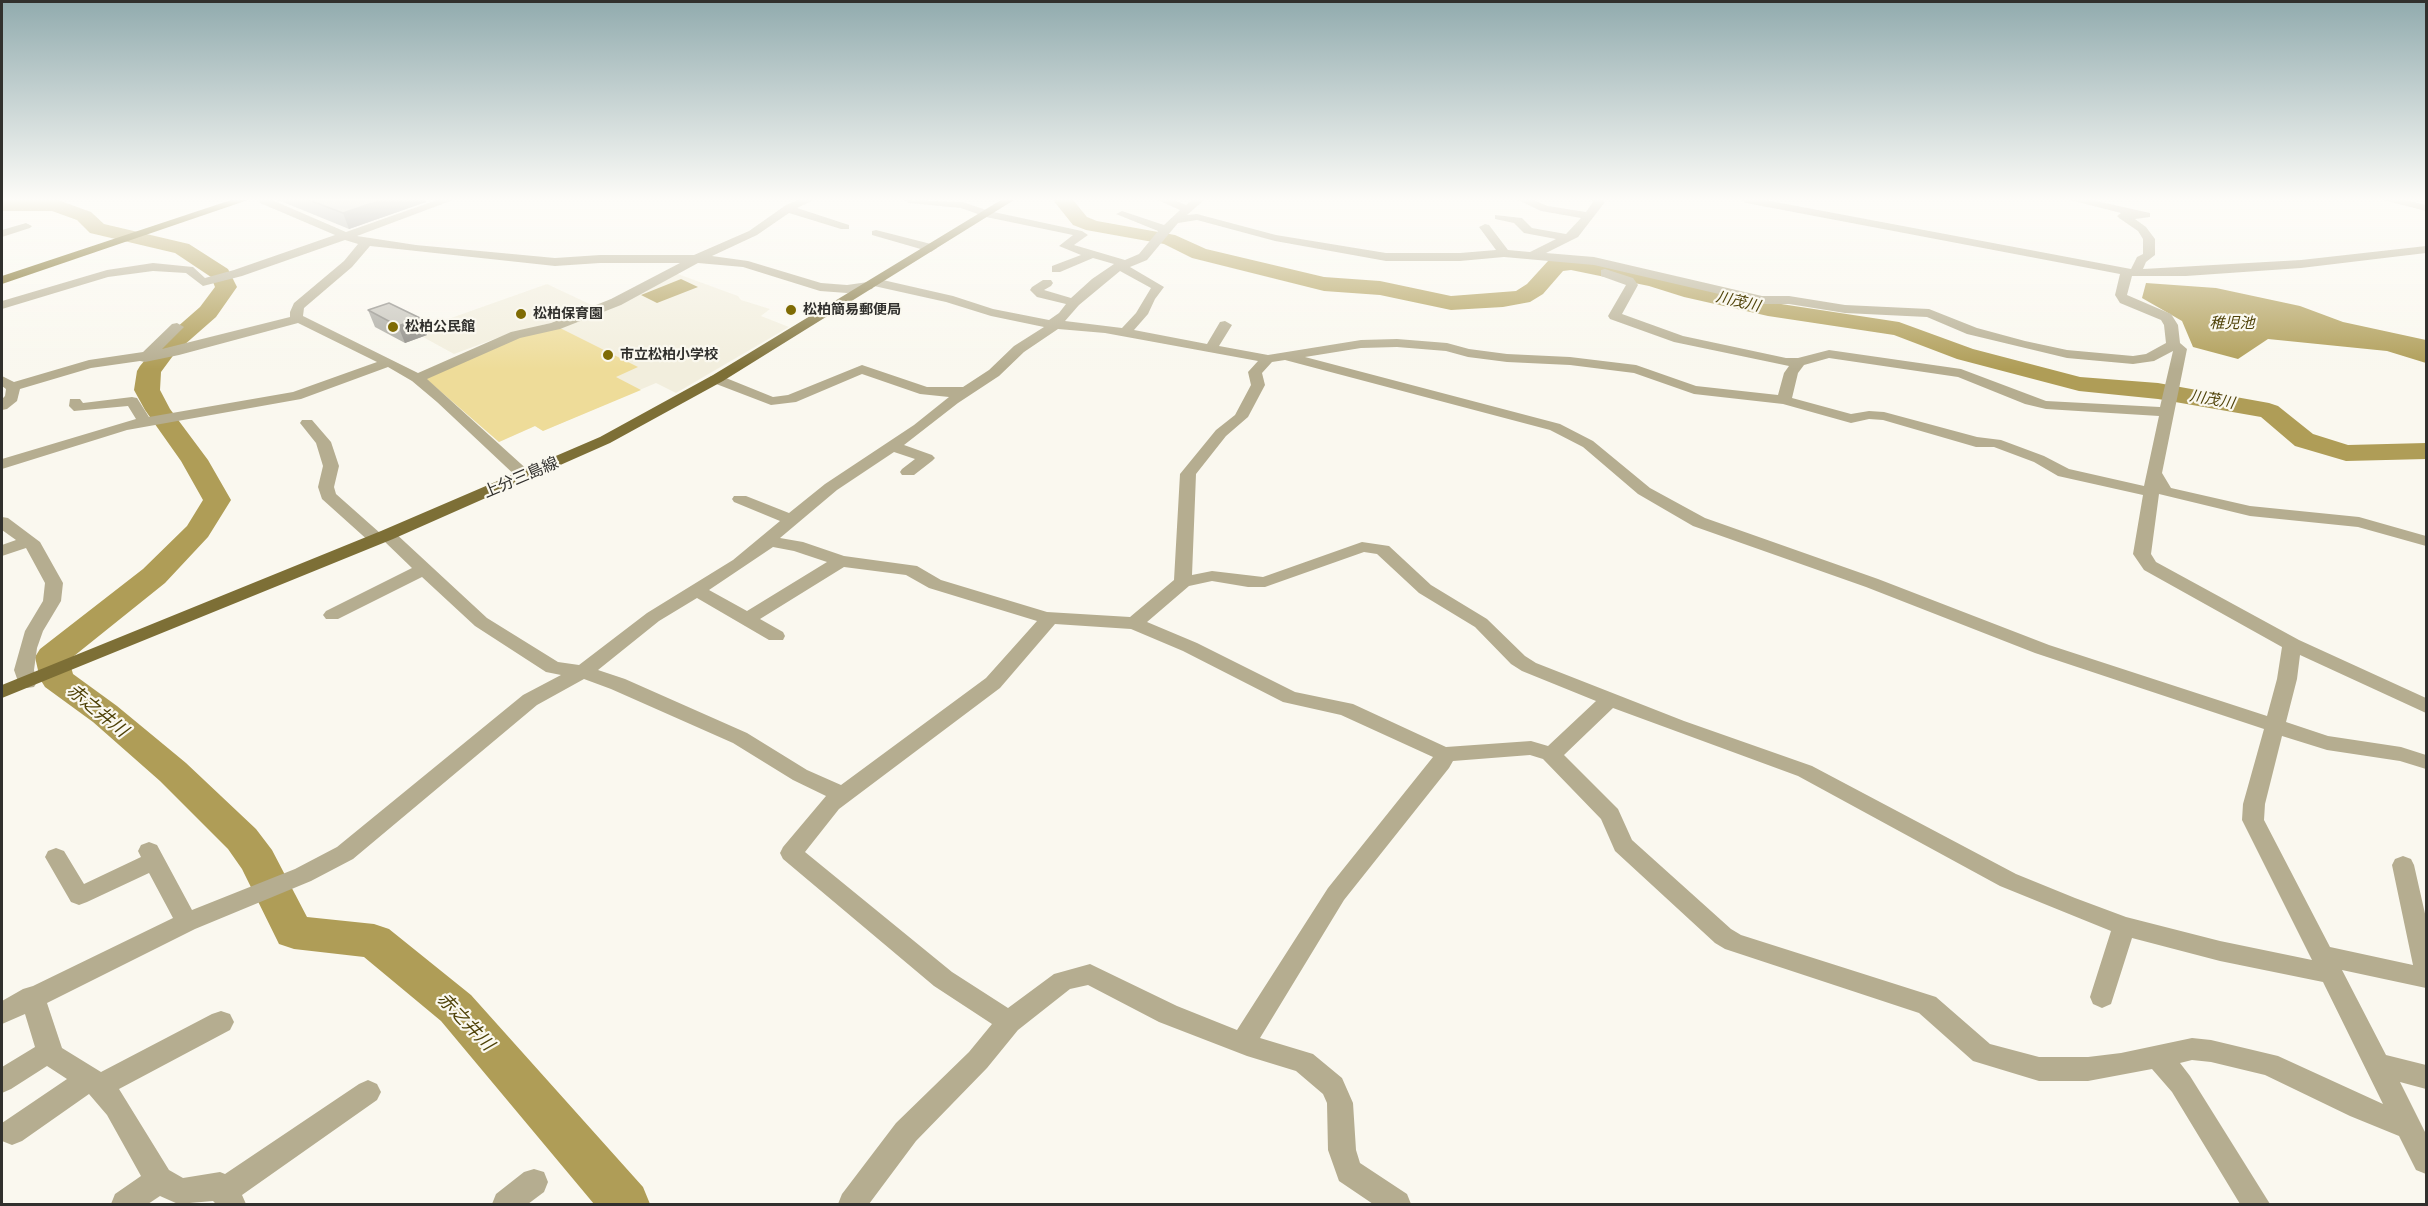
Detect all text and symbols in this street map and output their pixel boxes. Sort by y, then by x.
water label: 川茂川 [1714,288,1762,316]
place label: 松柏簡易郵便局 [803,302,901,318]
marker: 松柏簡易郵便局 [784,303,798,317]
place label: 松柏保育園 [533,306,603,322]
marker: 松柏保育園 [514,307,528,321]
water label: 稚児池 [2210,315,2254,333]
place label: 松柏公民館 [405,319,475,335]
marker: 松柏公民館 [386,320,400,334]
place label: 市立松柏小学校 [620,347,718,363]
marker: 市立松柏小学校 [601,348,615,362]
water label: 川茂川 [2188,387,2236,413]
street label: 上分三島線 [480,454,562,502]
water label: 赤之井川 [62,680,132,742]
water label: 赤之井川 [432,989,498,1055]

